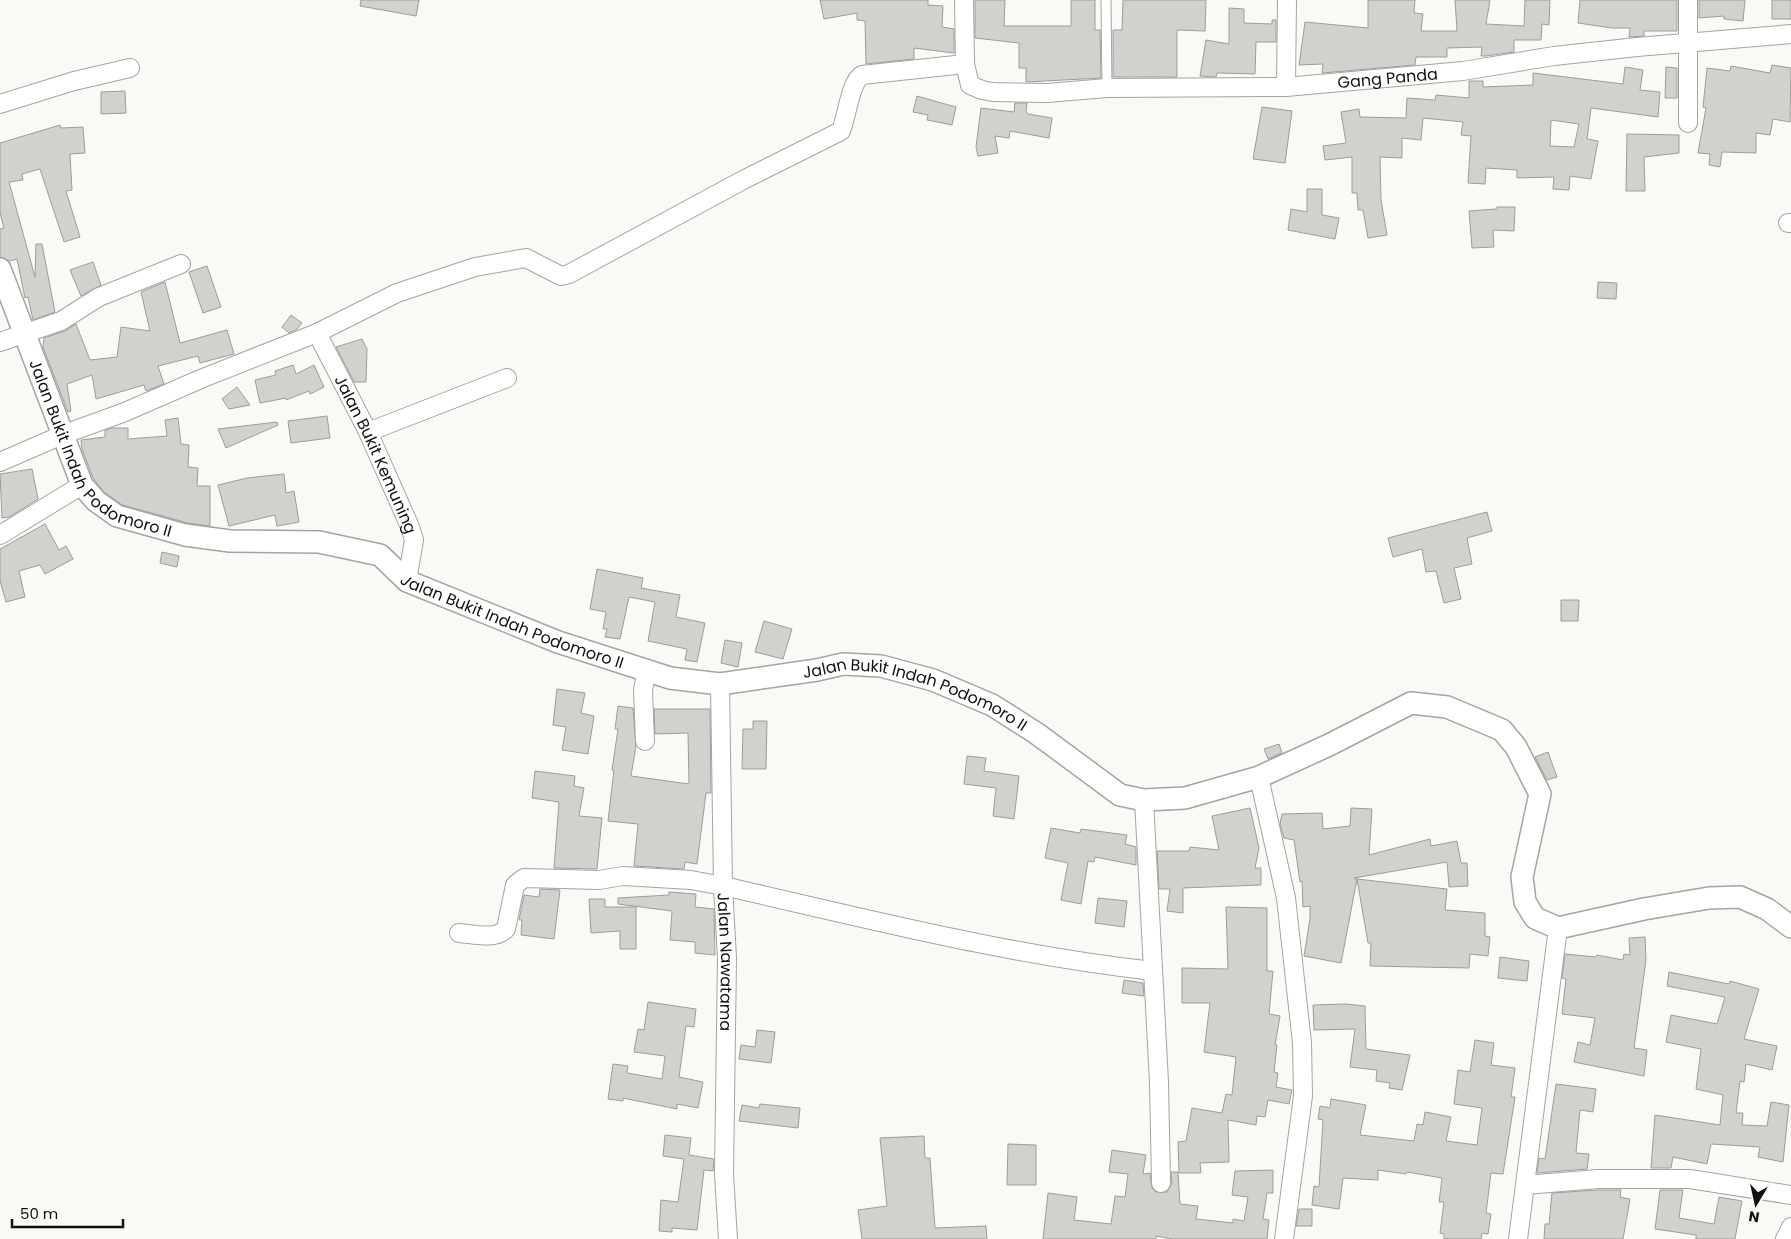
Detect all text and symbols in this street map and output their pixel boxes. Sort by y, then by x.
street label: Gang Panda [1336,62,1439,94]
street label: Jalan Bukit Indah Podomoro II [23,356,174,543]
street label: Jalan Bukit Kemuning [329,371,422,536]
street label: Jalan Bukit Indah Podomoro II [395,569,627,674]
street label: Jalan Bukit Indah Podomoro II [801,653,1032,737]
street label: Jalan Nawatama [711,892,738,1031]
north arrow [1731,1179,1781,1229]
scale bar [12,1196,124,1228]
text: 50 m [20,1203,58,1224]
text: N [1747,1206,1761,1228]

